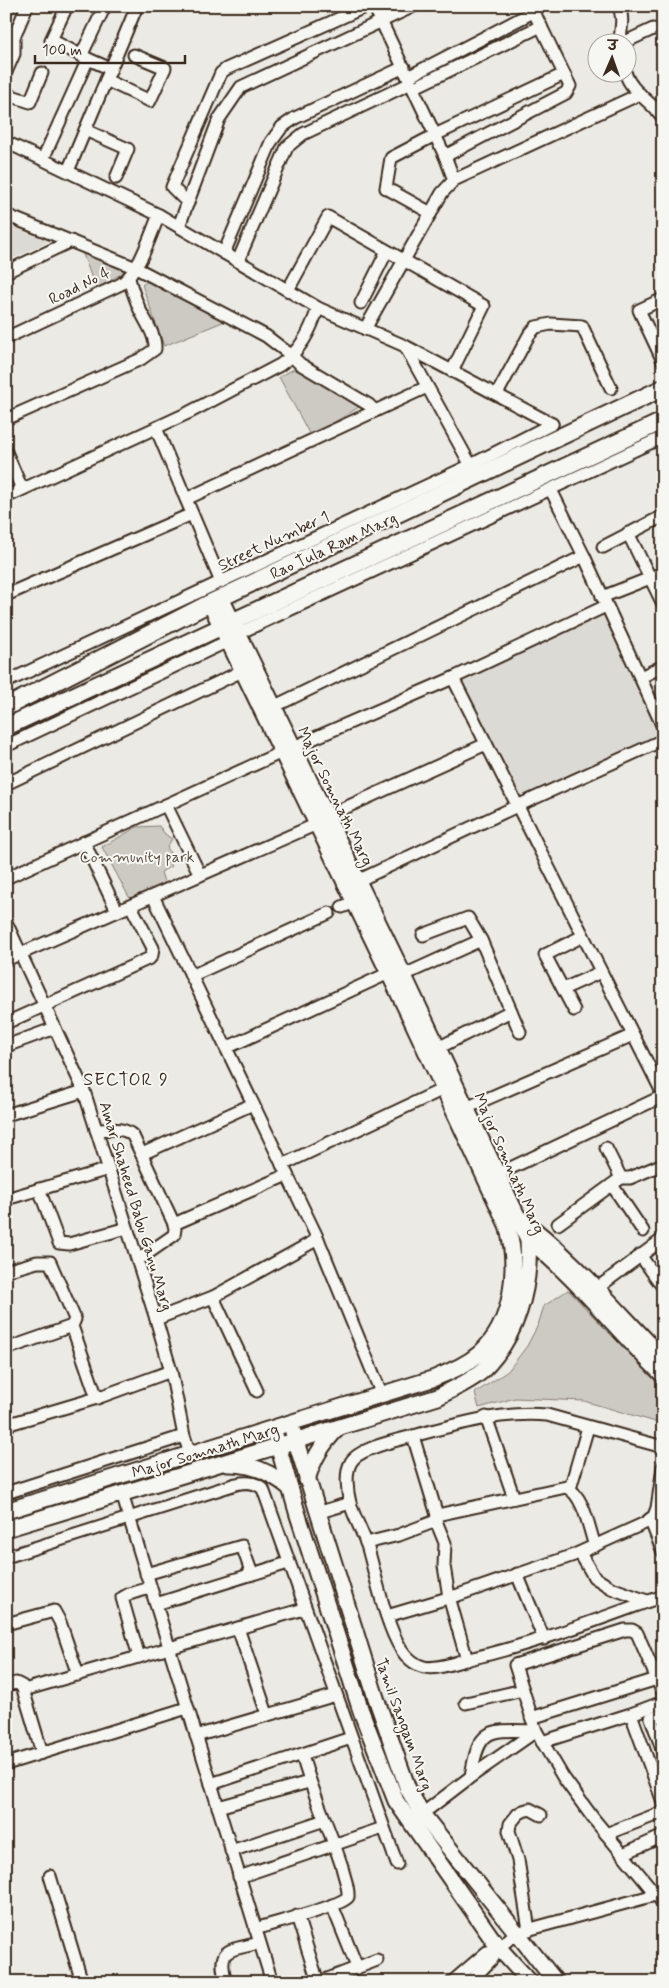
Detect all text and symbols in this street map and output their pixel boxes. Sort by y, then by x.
scale bar [35,32,185,64]
north arrow [586,32,636,82]
text: उ [605,37,619,55]
text: 100 m [42,41,82,61]
street label: Road No 4 [45,262,114,310]
street label: Street Number 1 [215,506,333,576]
street label: Rao Tula Ram Marg [267,508,401,585]
street label: Major Somnath Marg [291,724,378,870]
park label: Community park [79,847,195,868]
district label: SECTOR 9 [83,1068,169,1092]
street label: Major Somnath Marg [467,1090,549,1238]
street label: Amar Shaheed Babu Ganu Marg [94,1099,177,1314]
street label: Major Somnath Marg [129,1419,282,1485]
street label: Tamil Sangam Marg [369,1655,437,1794]

